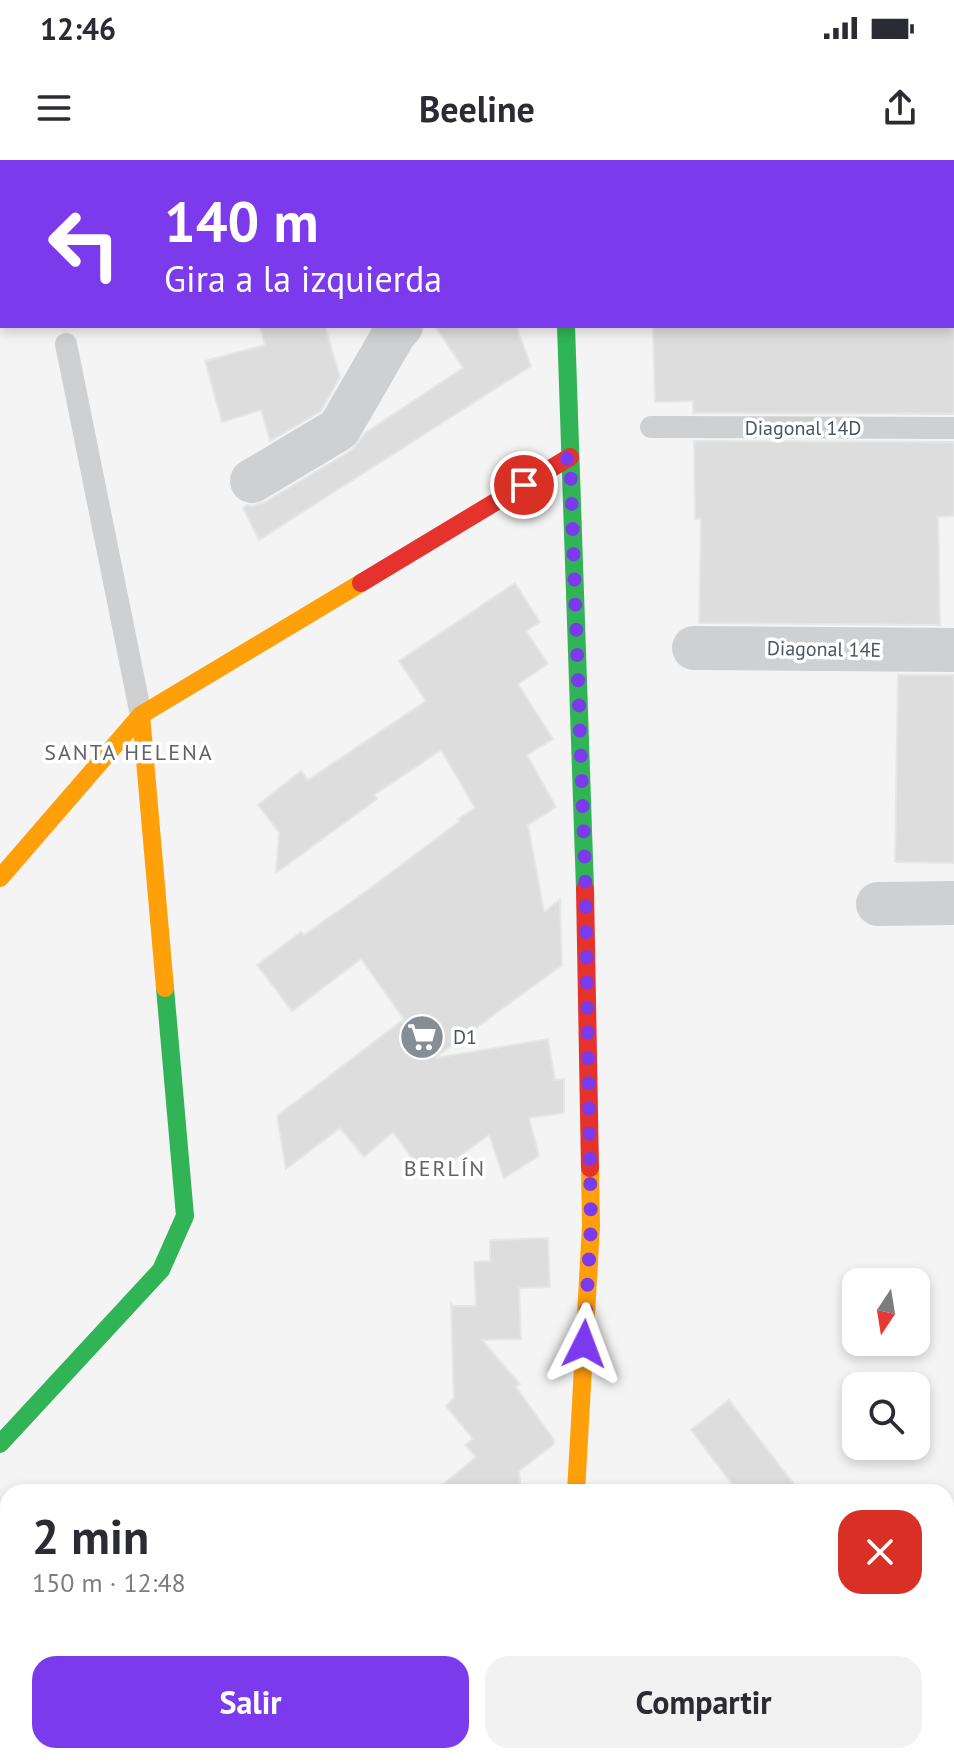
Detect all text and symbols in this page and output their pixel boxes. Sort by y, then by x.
text: 12:46 [40,9,116,48]
text: Beeline [419,85,535,132]
icon: menu [32,86,76,130]
icon: share [878,86,922,130]
text: 140 m [164,185,319,257]
icon: left [32,192,136,296]
text: Gira a la izquierda [164,255,442,302]
street label: Diagonal 14D [745,415,861,441]
pin [490,451,558,519]
icon: arrive [502,463,546,507]
street label: Diagonal 14E [767,635,881,663]
district label: SANTA HELENA [44,738,214,766]
supermarket icon: D1 [398,1013,446,1061]
place label: D1 [453,1024,477,1050]
district label: BERLÍN [404,1154,486,1182]
north arrow [842,1268,930,1356]
map controls [842,1268,930,1460]
position arrow [542,1302,626,1386]
button: search [842,1372,930,1460]
text: 2 min [32,1505,149,1567]
button: close [838,1510,922,1594]
text: 150 m · 12:48 [32,1566,186,1599]
button: Salir [32,1656,469,1748]
button: Compartir [485,1656,922,1748]

